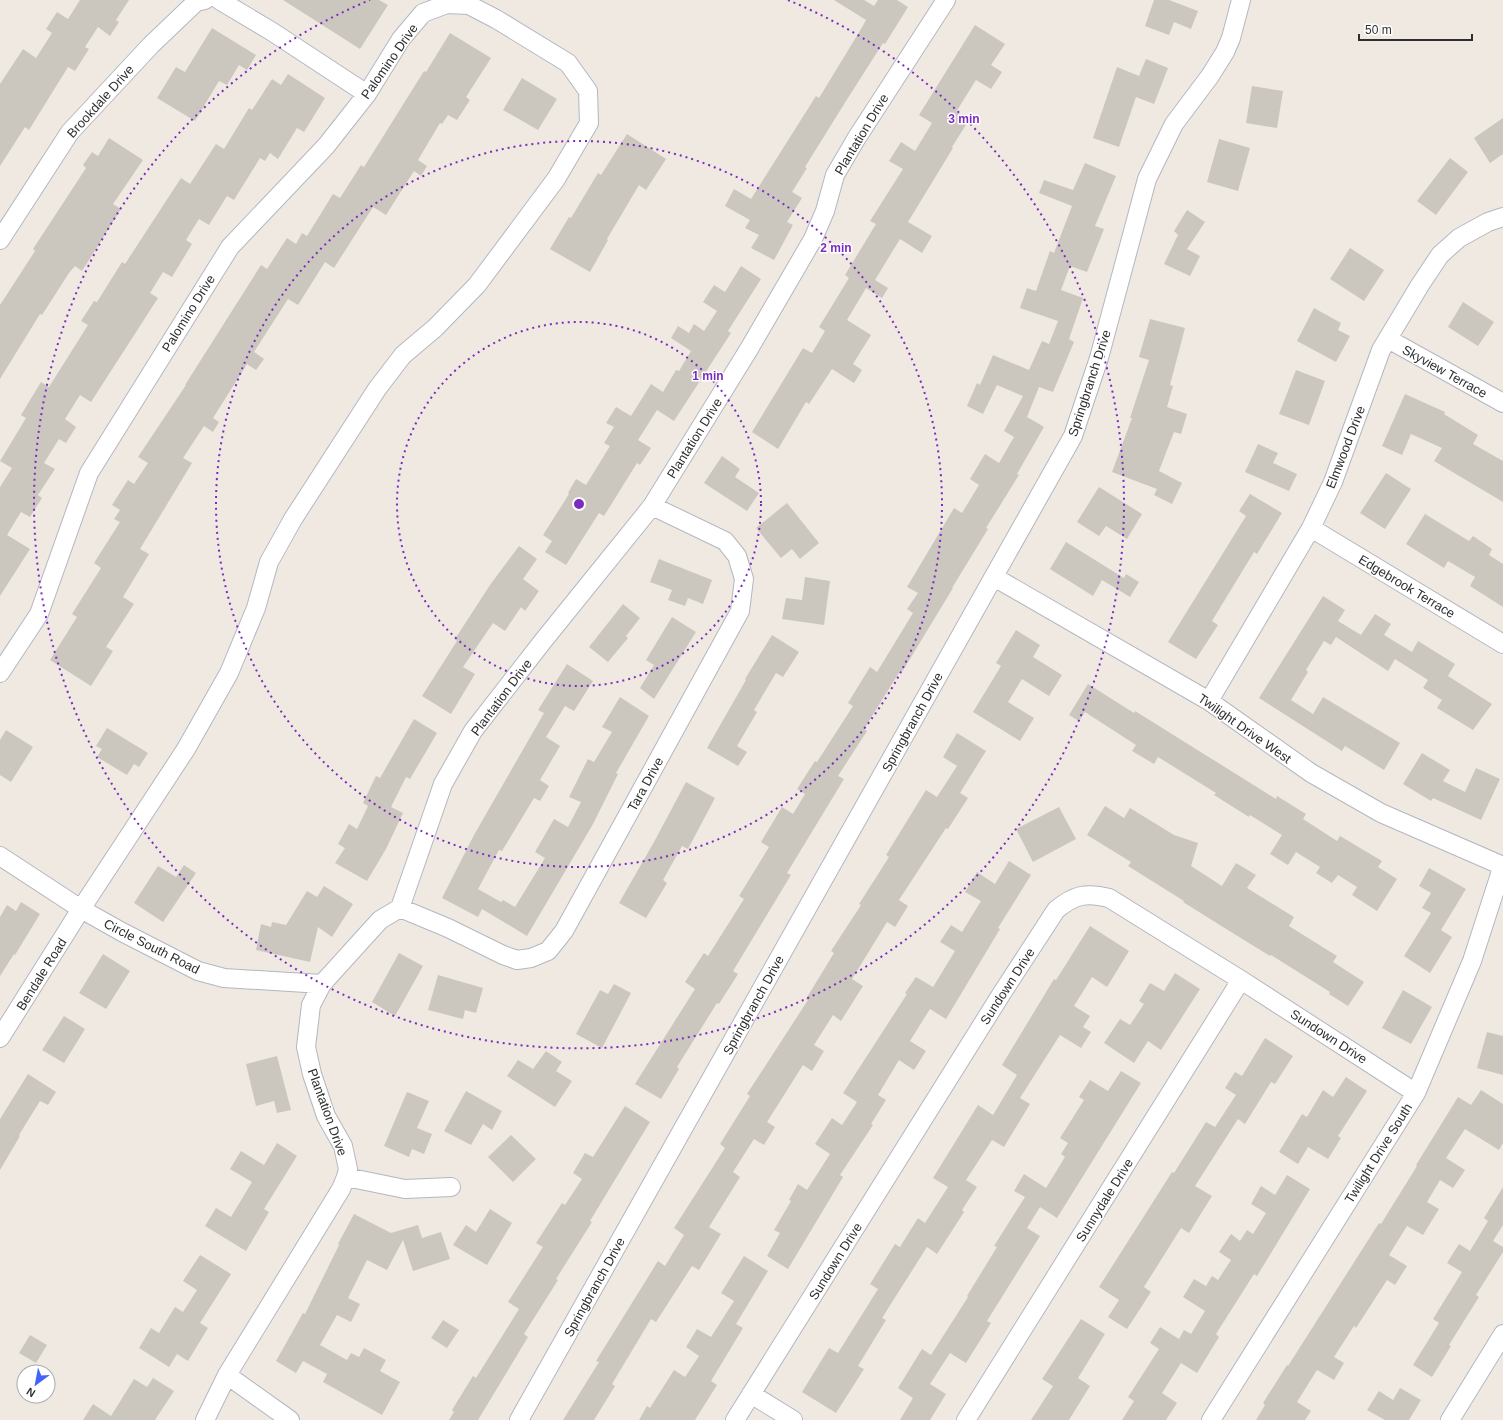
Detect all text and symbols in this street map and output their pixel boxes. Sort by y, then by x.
scale bar [1359,16,1472,42]
street label: Palomino Drive [358,21,421,102]
text: 50 m [1365,23,1392,37]
street label: Brookdale Drive [64,62,137,141]
street label: Plantation Drive [831,91,891,177]
text: 3 min [948,112,980,126]
text: 2 min [820,241,852,255]
street label: Palomino Drive [159,272,218,355]
street label: Springbranch Drive [1065,328,1114,438]
street label: Skyview Terrace [1400,342,1490,401]
text: 1 min [692,369,724,383]
street label: Plantation Drive [664,395,725,481]
street label: Elmwood Drive [1323,404,1368,491]
centre of rings [572,497,586,511]
street label: Edgebrook Terrace [1356,552,1458,621]
street label: Plantation Drive [468,656,535,738]
street label: Springbranch Drive [879,670,946,775]
street label: Twilight Drive West [1195,691,1294,766]
street label: Tara Drive [625,755,666,814]
street label: Circle South Road [101,916,202,977]
street label: Bendale Road [13,935,70,1013]
street label: Sundown Drive [977,945,1038,1027]
street label: Springbranch Drive [720,953,787,1058]
street label: Sundown Drive [1288,1006,1370,1067]
street label: Plantation Drive [305,1066,350,1158]
street label: Twilight Drive South [1342,1101,1415,1206]
street label: Sunnydale Drive [1073,1156,1136,1245]
street label: Sundown Drive [806,1220,865,1303]
street label: Springbranch Drive [561,1235,628,1340]
north arrow [16,1364,56,1404]
text: N [24,1385,37,1400]

